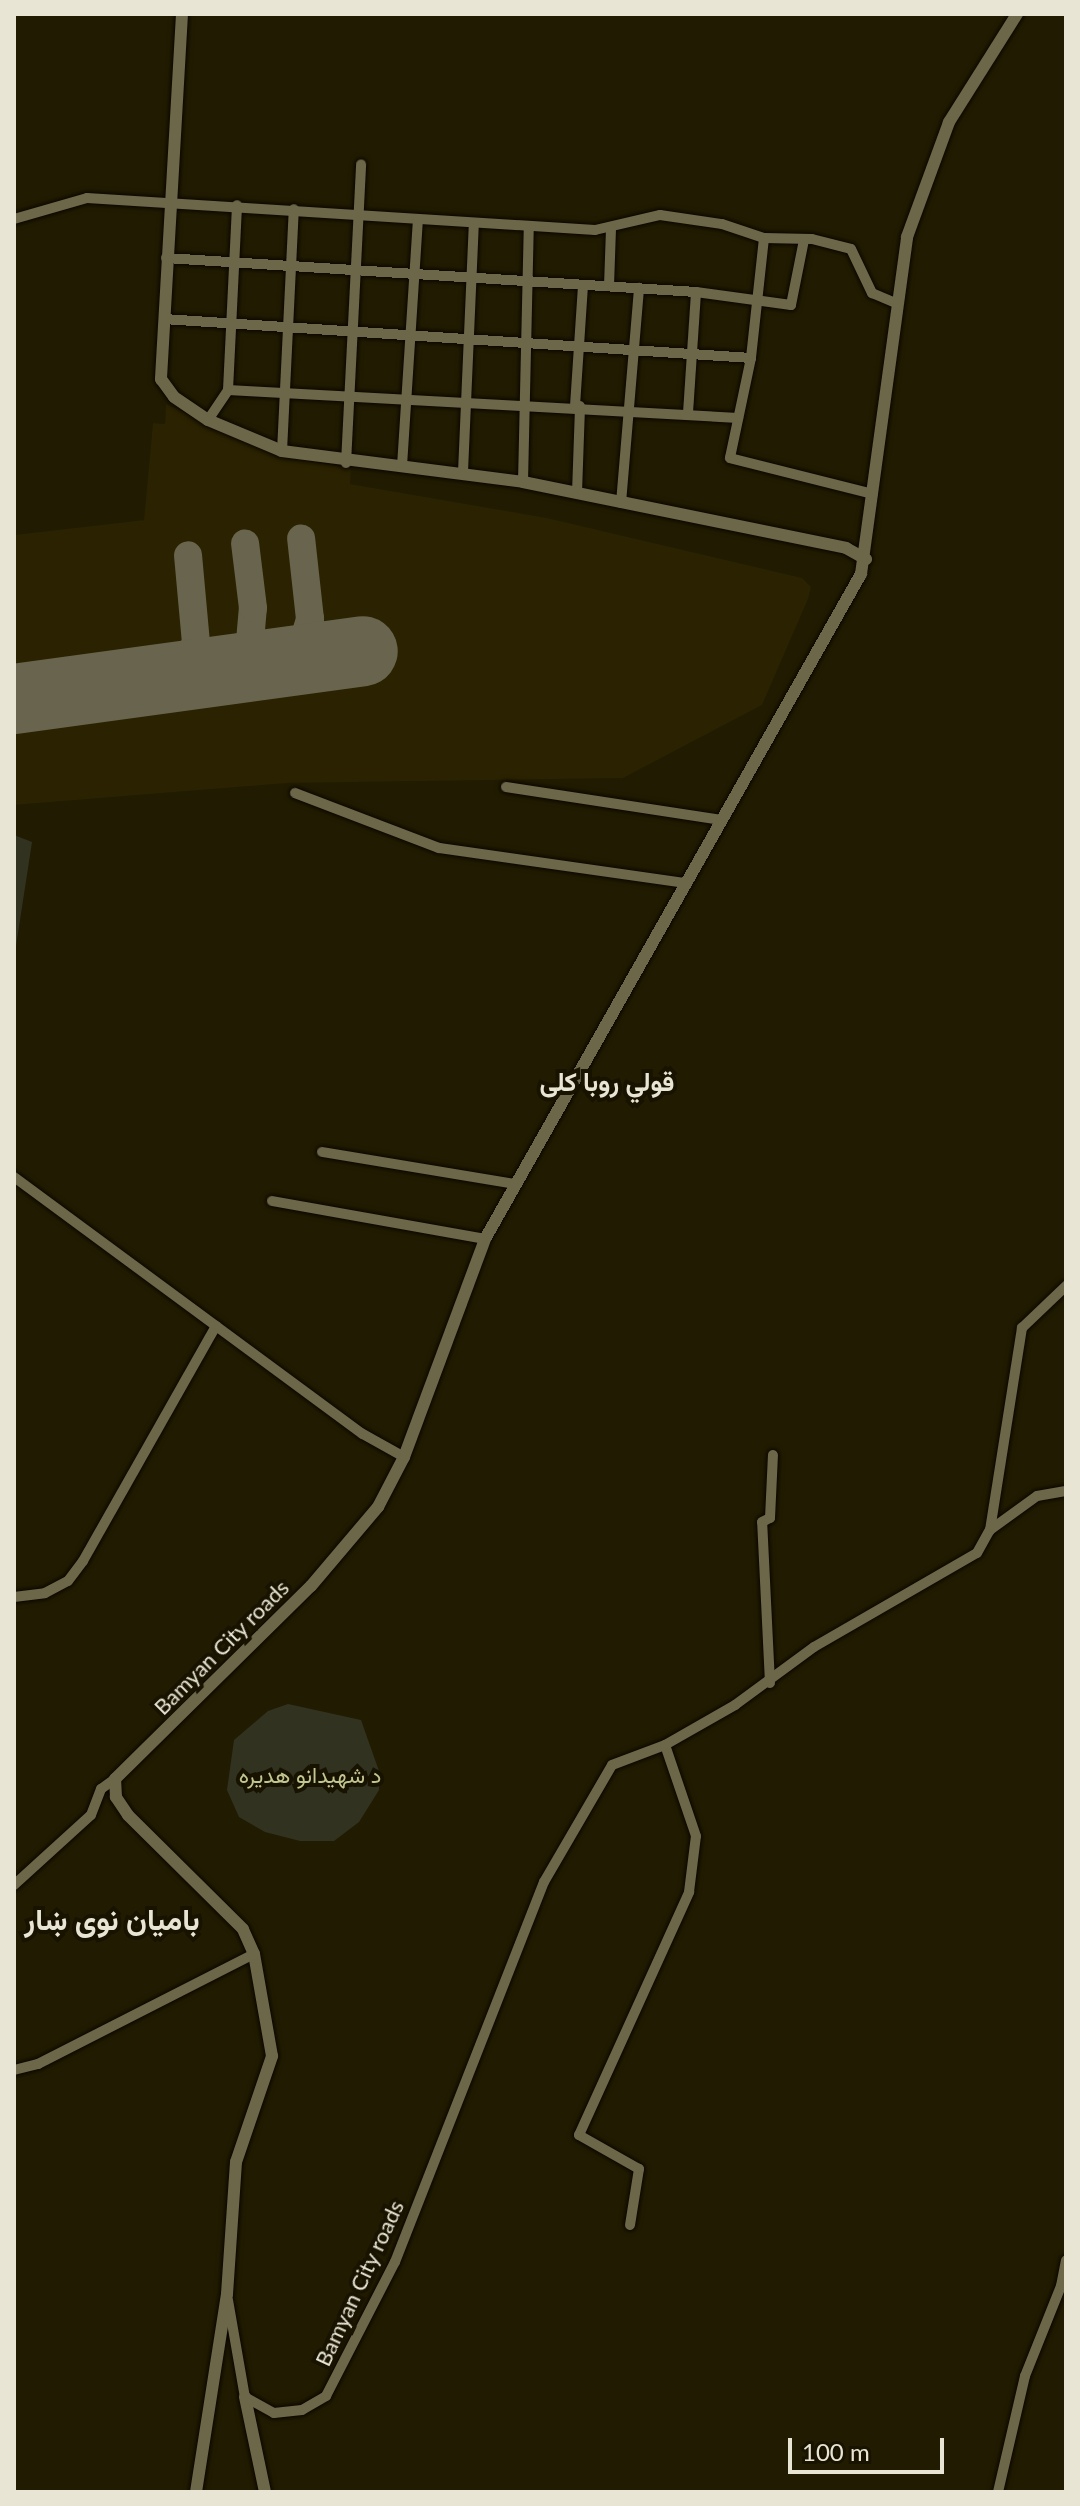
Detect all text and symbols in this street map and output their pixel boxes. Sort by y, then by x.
district label: قولي روبا کلی [540,1066,674,1098]
street label: Bamyan City roads [148,1574,294,1720]
park label: د شهیدانو هدیره [239,1762,381,1788]
district label: باميان نوی ښار [24,1900,200,1936]
street label: Bamyan City roads [309,2196,409,2370]
scale bar [792,2422,948,2472]
text: 100 m [802,2437,870,2466]

